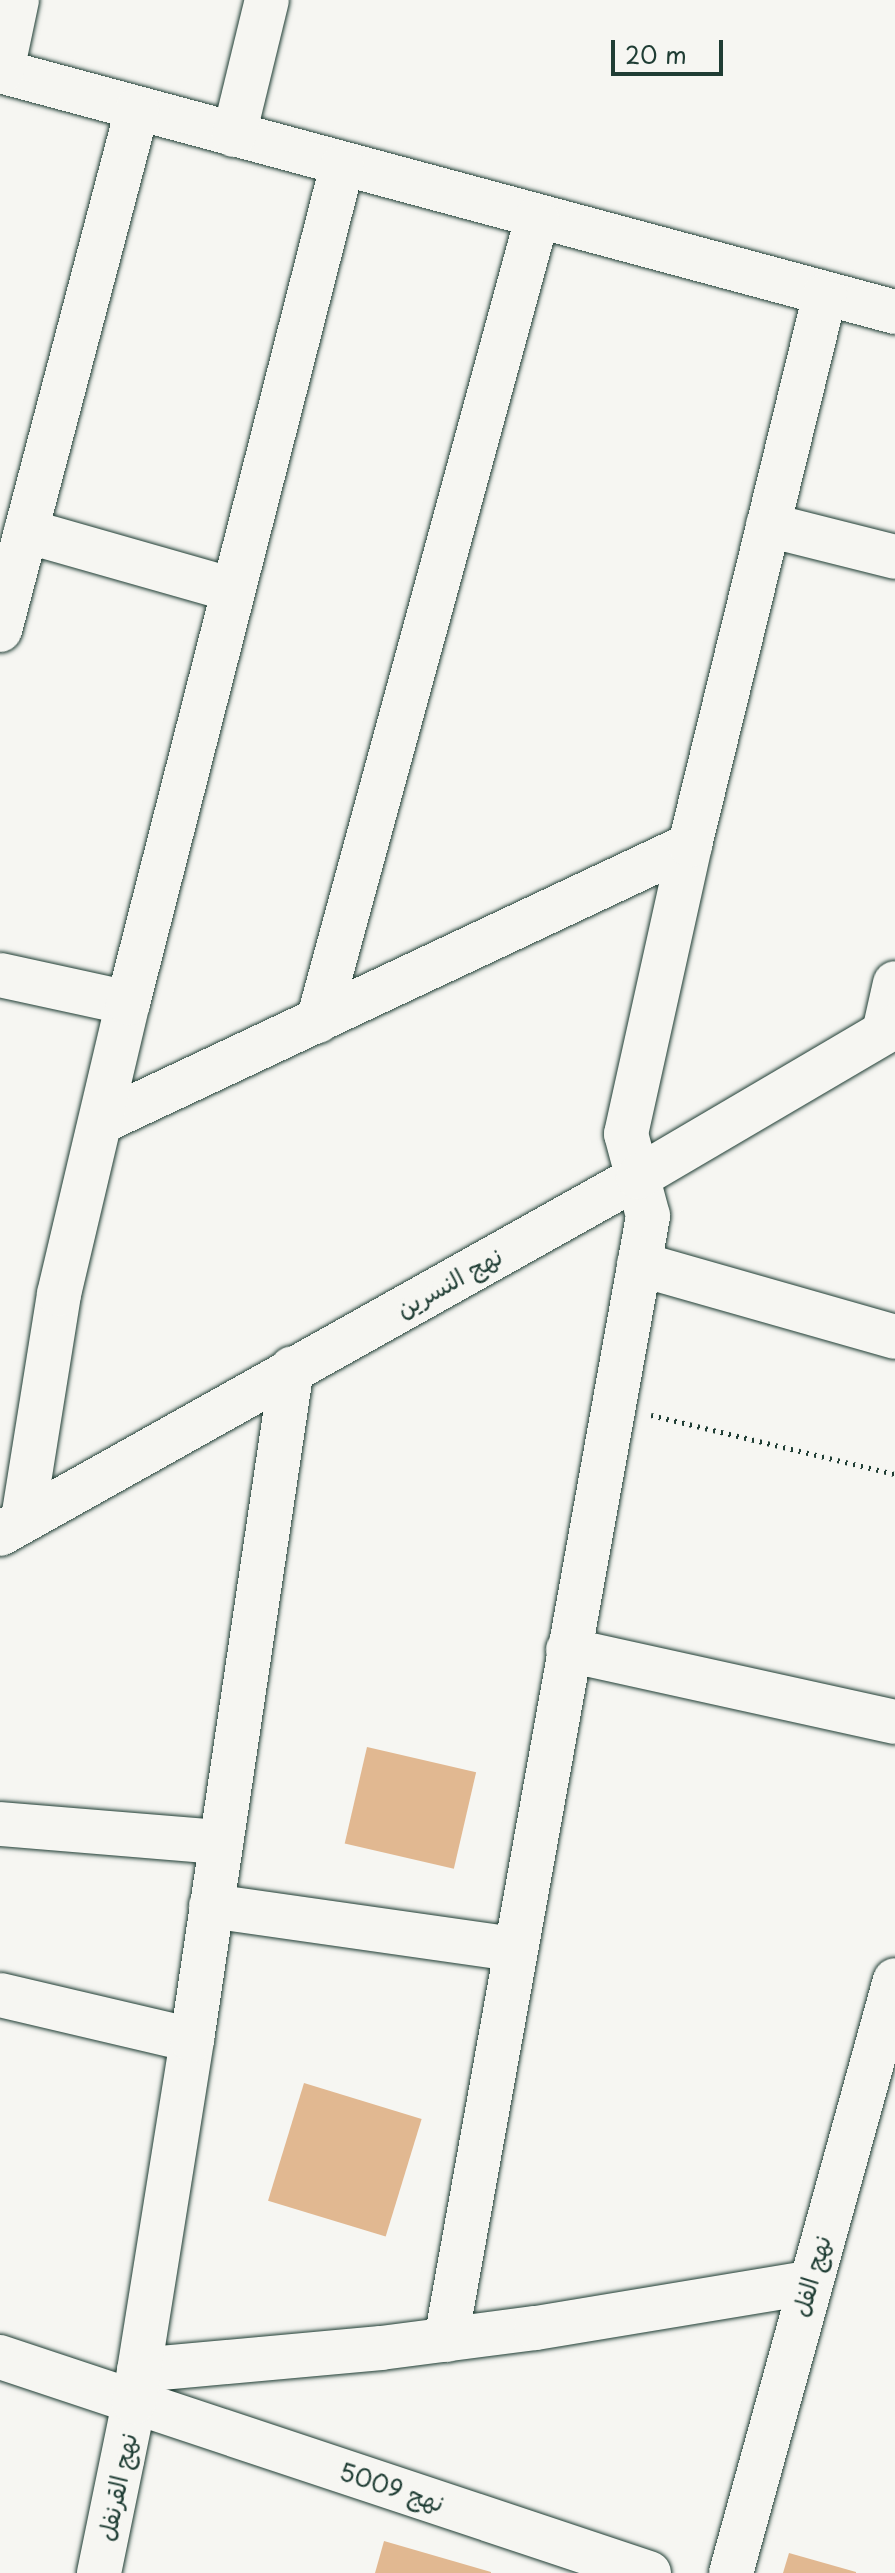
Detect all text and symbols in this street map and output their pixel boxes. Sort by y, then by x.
scale bar [615,24,727,74]
text: 20 m [625,36,687,72]
street label: نهج النسرين [391,1241,507,1323]
street label: نهج الفل [786,2232,836,2320]
street label: نهج القرنفل [92,2430,142,2544]
street label: نهج 5009 [336,2457,448,2517]

